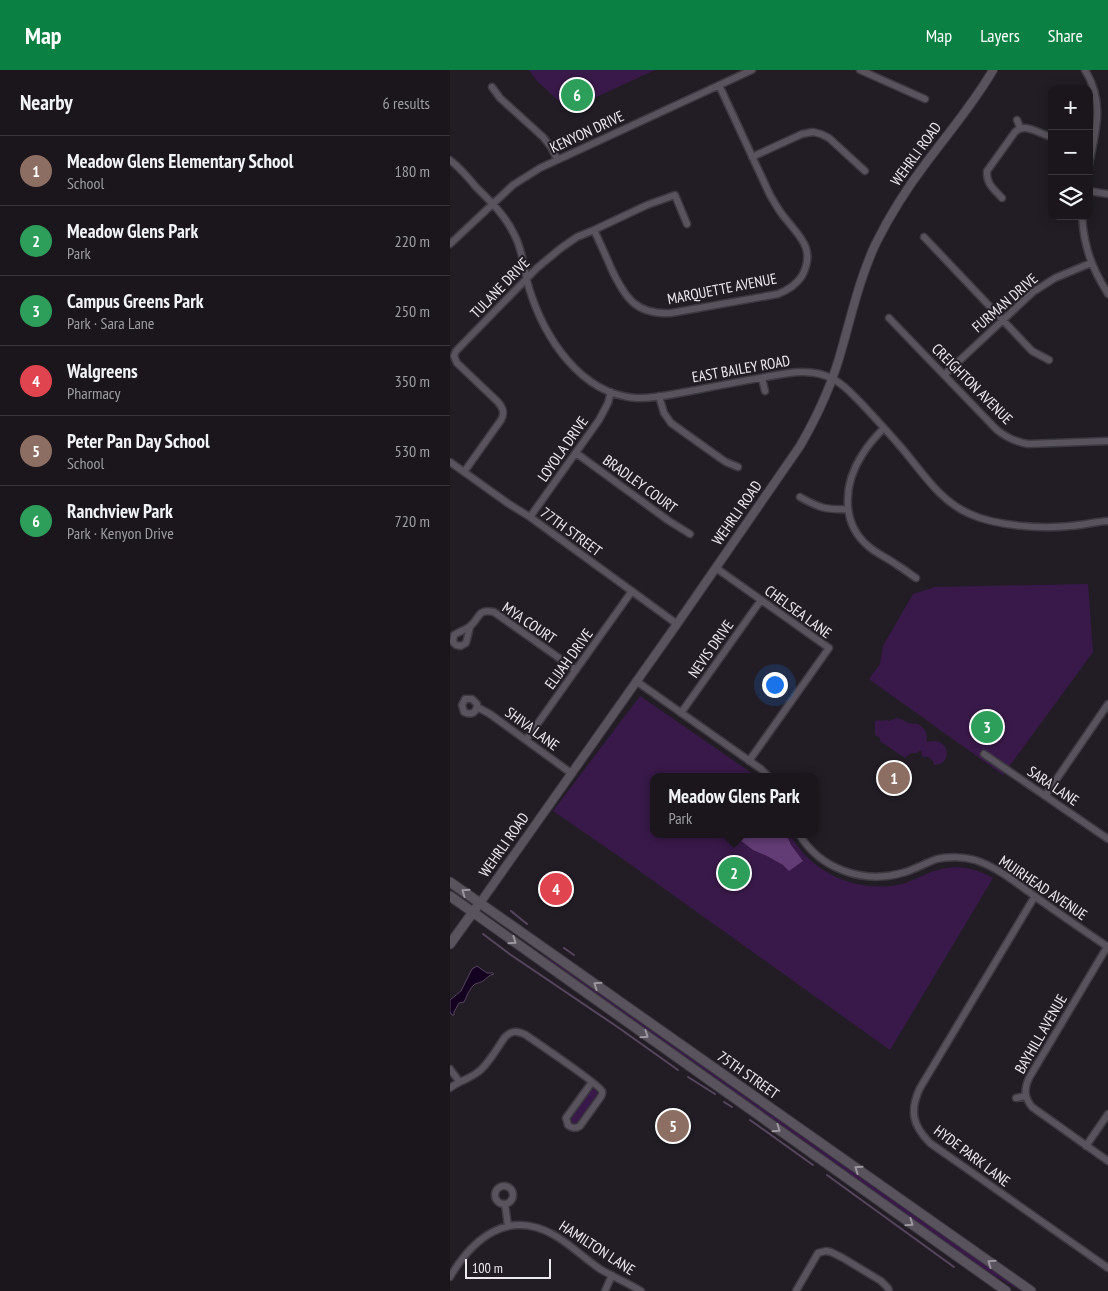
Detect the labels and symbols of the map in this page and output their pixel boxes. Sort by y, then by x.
pin: 6 [561,76,593,114]
street label: KENYON DRIVE [547,106,627,157]
street label: WEHRLI ROAD [886,118,945,189]
street label: TULANE DRIVE [466,253,533,322]
street label: MARQUETTE AVENUE [666,269,778,308]
street label: FURMAN DRIVE [968,269,1041,336]
street label: CREIGHTON AVENUE [928,339,1017,428]
street label: EAST BAILEY ROAD [690,351,791,386]
street label: LOYOLA DRIVE [533,412,592,485]
street label: BRADLEY COURT [599,450,681,517]
street label: WEHRLI ROAD [707,477,766,549]
street label: 77TH STREET [537,503,606,560]
street label: CHELSEA LANE [761,581,835,642]
street label: MYA COURT [499,598,560,648]
street label: NEVIS DRIVE [684,616,737,681]
street label: ELIJAH DRIVE [540,625,597,693]
your location [762,672,788,698]
street label: SHIVA LANE [502,703,563,755]
pin: 3 [971,708,1003,746]
pin: 1 [878,759,910,797]
street label: SARA LANE [1024,761,1083,810]
street label: WEHRLI ROAD [474,809,533,881]
street label: MUIRHEAD AVENUE [995,851,1091,924]
pin: 2 [718,854,750,892]
pin: 4 [540,870,572,908]
one-way arrow [461,889,471,898]
one-way arrow [507,935,516,944]
one-way arrow [593,982,603,991]
street label: BAYHILL AVENUE [1010,991,1071,1077]
one-way arrow [639,1029,649,1038]
street label: 75TH STREET [714,1046,783,1103]
pin: 5 [657,1107,689,1145]
street label: HYDE PARK LANE [930,1121,1014,1190]
one-way arrow [772,1123,781,1132]
one-way arrow [854,1166,864,1175]
street label: HAMILTON LANE [556,1216,639,1279]
one-way arrow [904,1217,914,1226]
scale bar [465,1256,551,1279]
one-way arrow [987,1260,997,1269]

